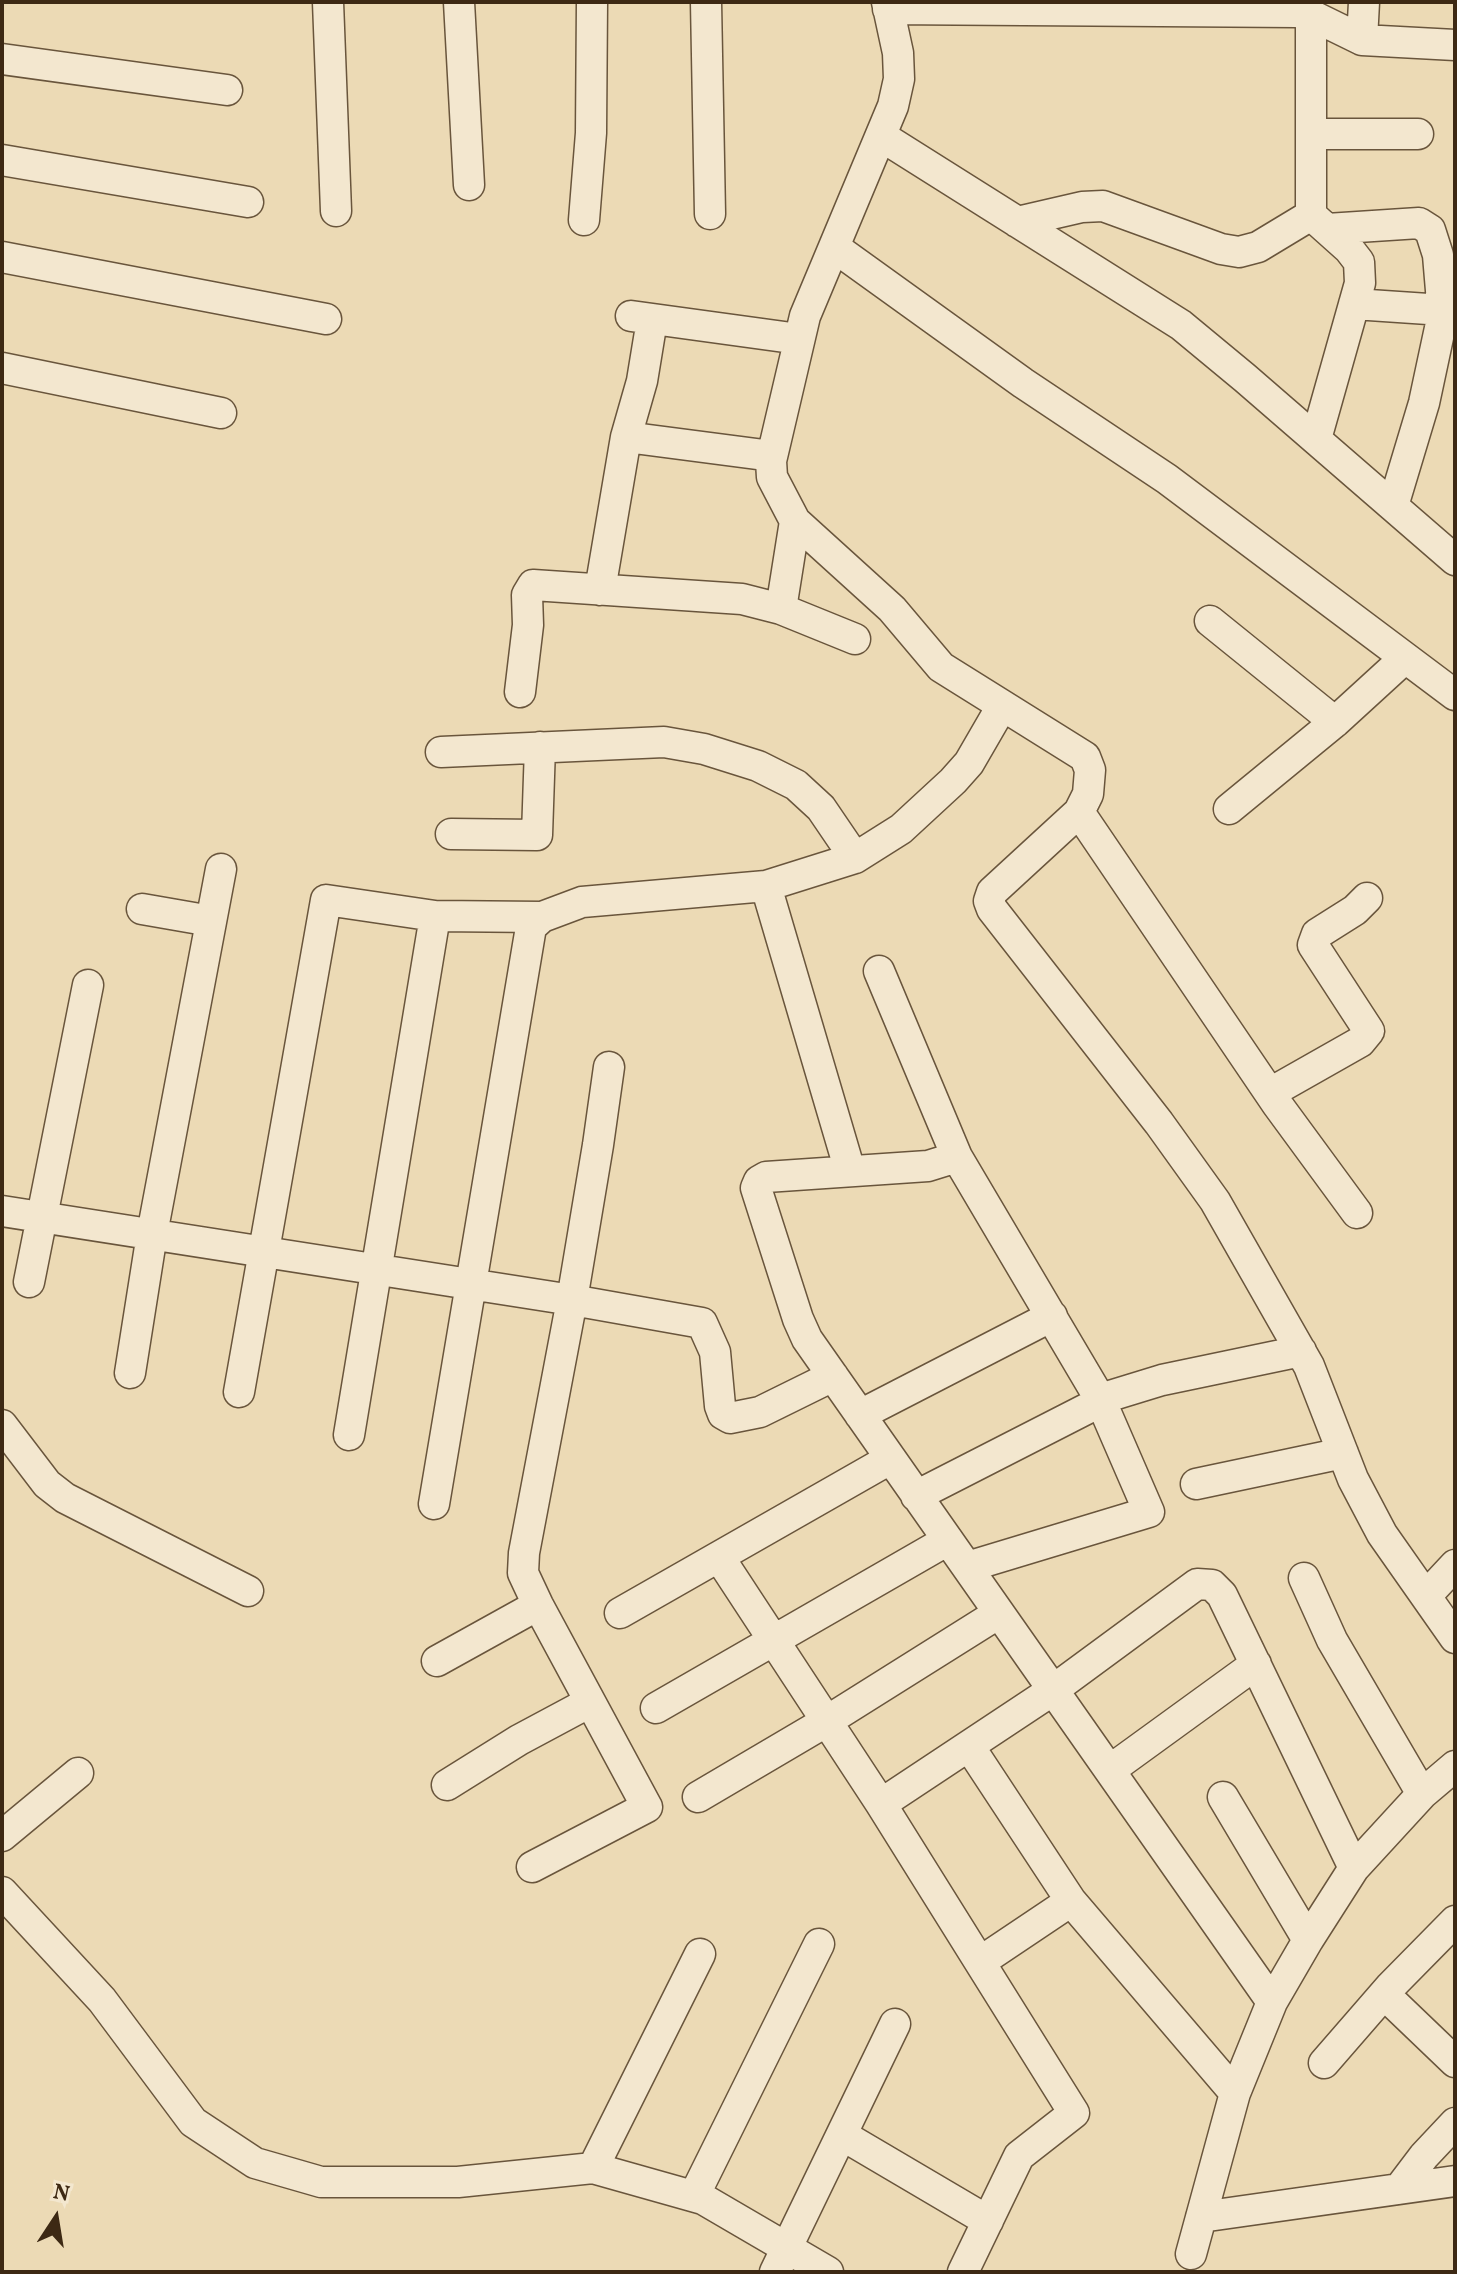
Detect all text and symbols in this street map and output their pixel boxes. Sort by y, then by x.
text: N [50,2177,72,2211]
north arrow [16,2178,96,2258]

